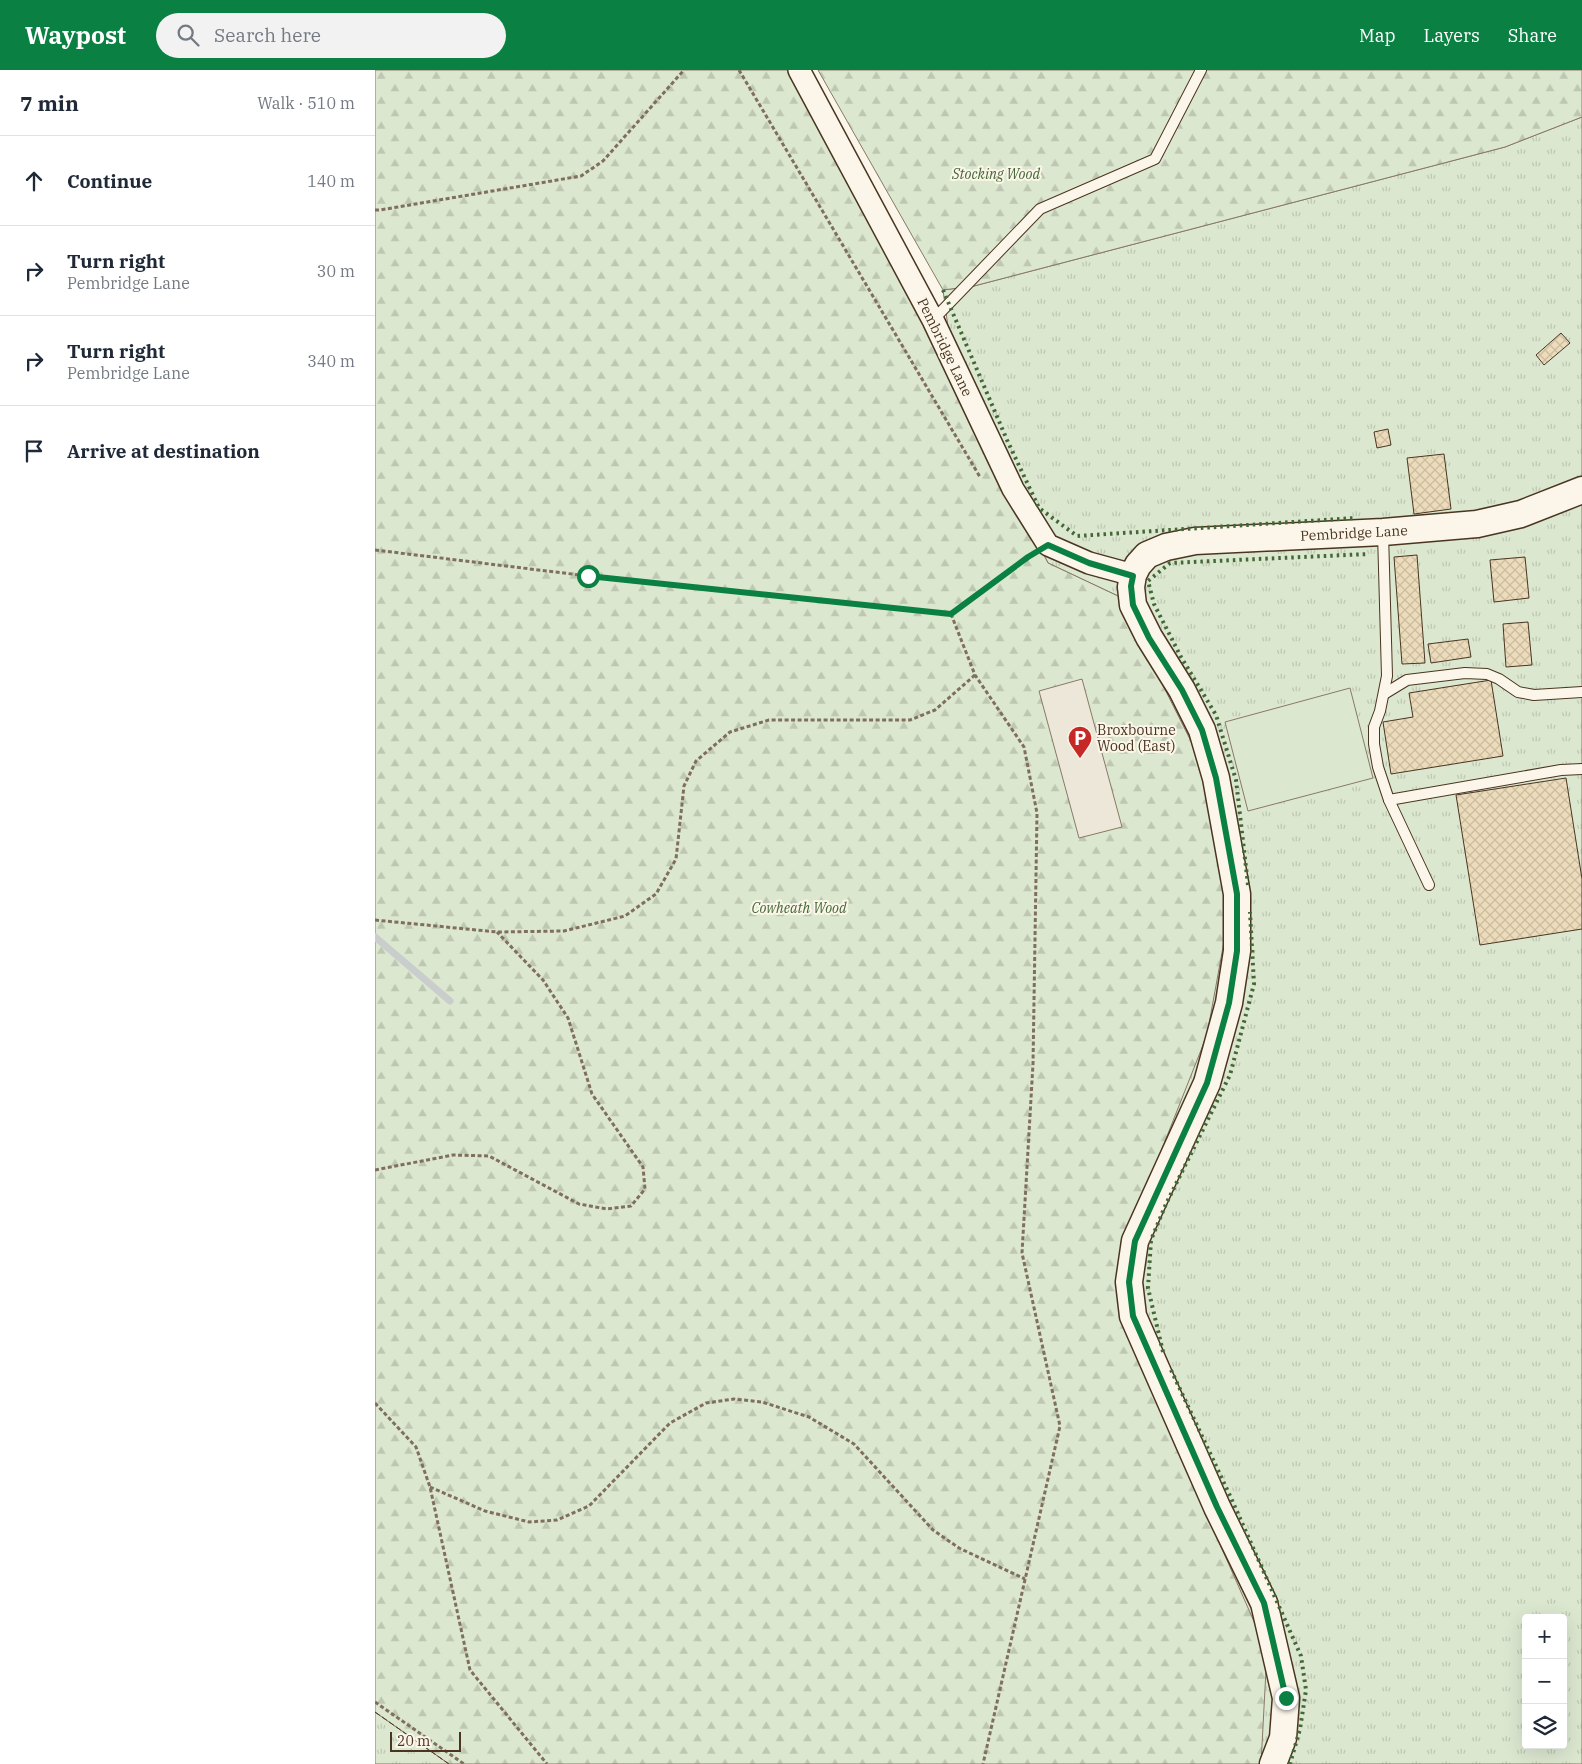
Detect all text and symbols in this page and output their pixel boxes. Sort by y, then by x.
search box [156,13,506,58]
text: Waypost [25,19,126,51]
icon: search [174,21,202,49]
text: Search here [214,23,321,47]
text: Map [1359,24,1396,47]
text: Layers [1424,24,1480,47]
text: Share [1508,24,1557,47]
text: 7 min [20,89,79,117]
text: Walk · 510 m [257,93,355,113]
park label: Stocking Wood [951,165,1040,183]
icon: ahead [20,167,48,195]
text: Continue [67,169,152,193]
text: 140 m [307,171,355,191]
text: Turn right [67,249,165,273]
icon: right [20,257,48,285]
text: 30 m [317,261,355,281]
text: Pembridge Lane [67,273,190,293]
street label: Pembridge Lane [913,295,977,399]
text: Turn right [67,339,165,363]
icon: right [20,347,48,375]
text: 340 m [307,351,355,371]
text: Pembridge Lane [67,363,190,383]
icon: arrive [20,437,48,465]
text: Arrive at destination [67,439,260,463]
street label: Pembridge Lane [1300,521,1408,545]
route start [577,565,600,588]
place label: Broxbourne Wood (East) [1097,721,1176,755]
parking icon: Broxbourne Wood (East) [1067,725,1093,759]
park label: Cowheath Wood [751,899,847,917]
map controls [1522,1614,1567,1749]
button: + [1522,1614,1567,1659]
button: − [1522,1659,1567,1704]
route end [1275,1687,1298,1710]
button: layers [1522,1704,1567,1749]
scale bar [390,1729,461,1752]
text: 20 m [397,1732,430,1750]

